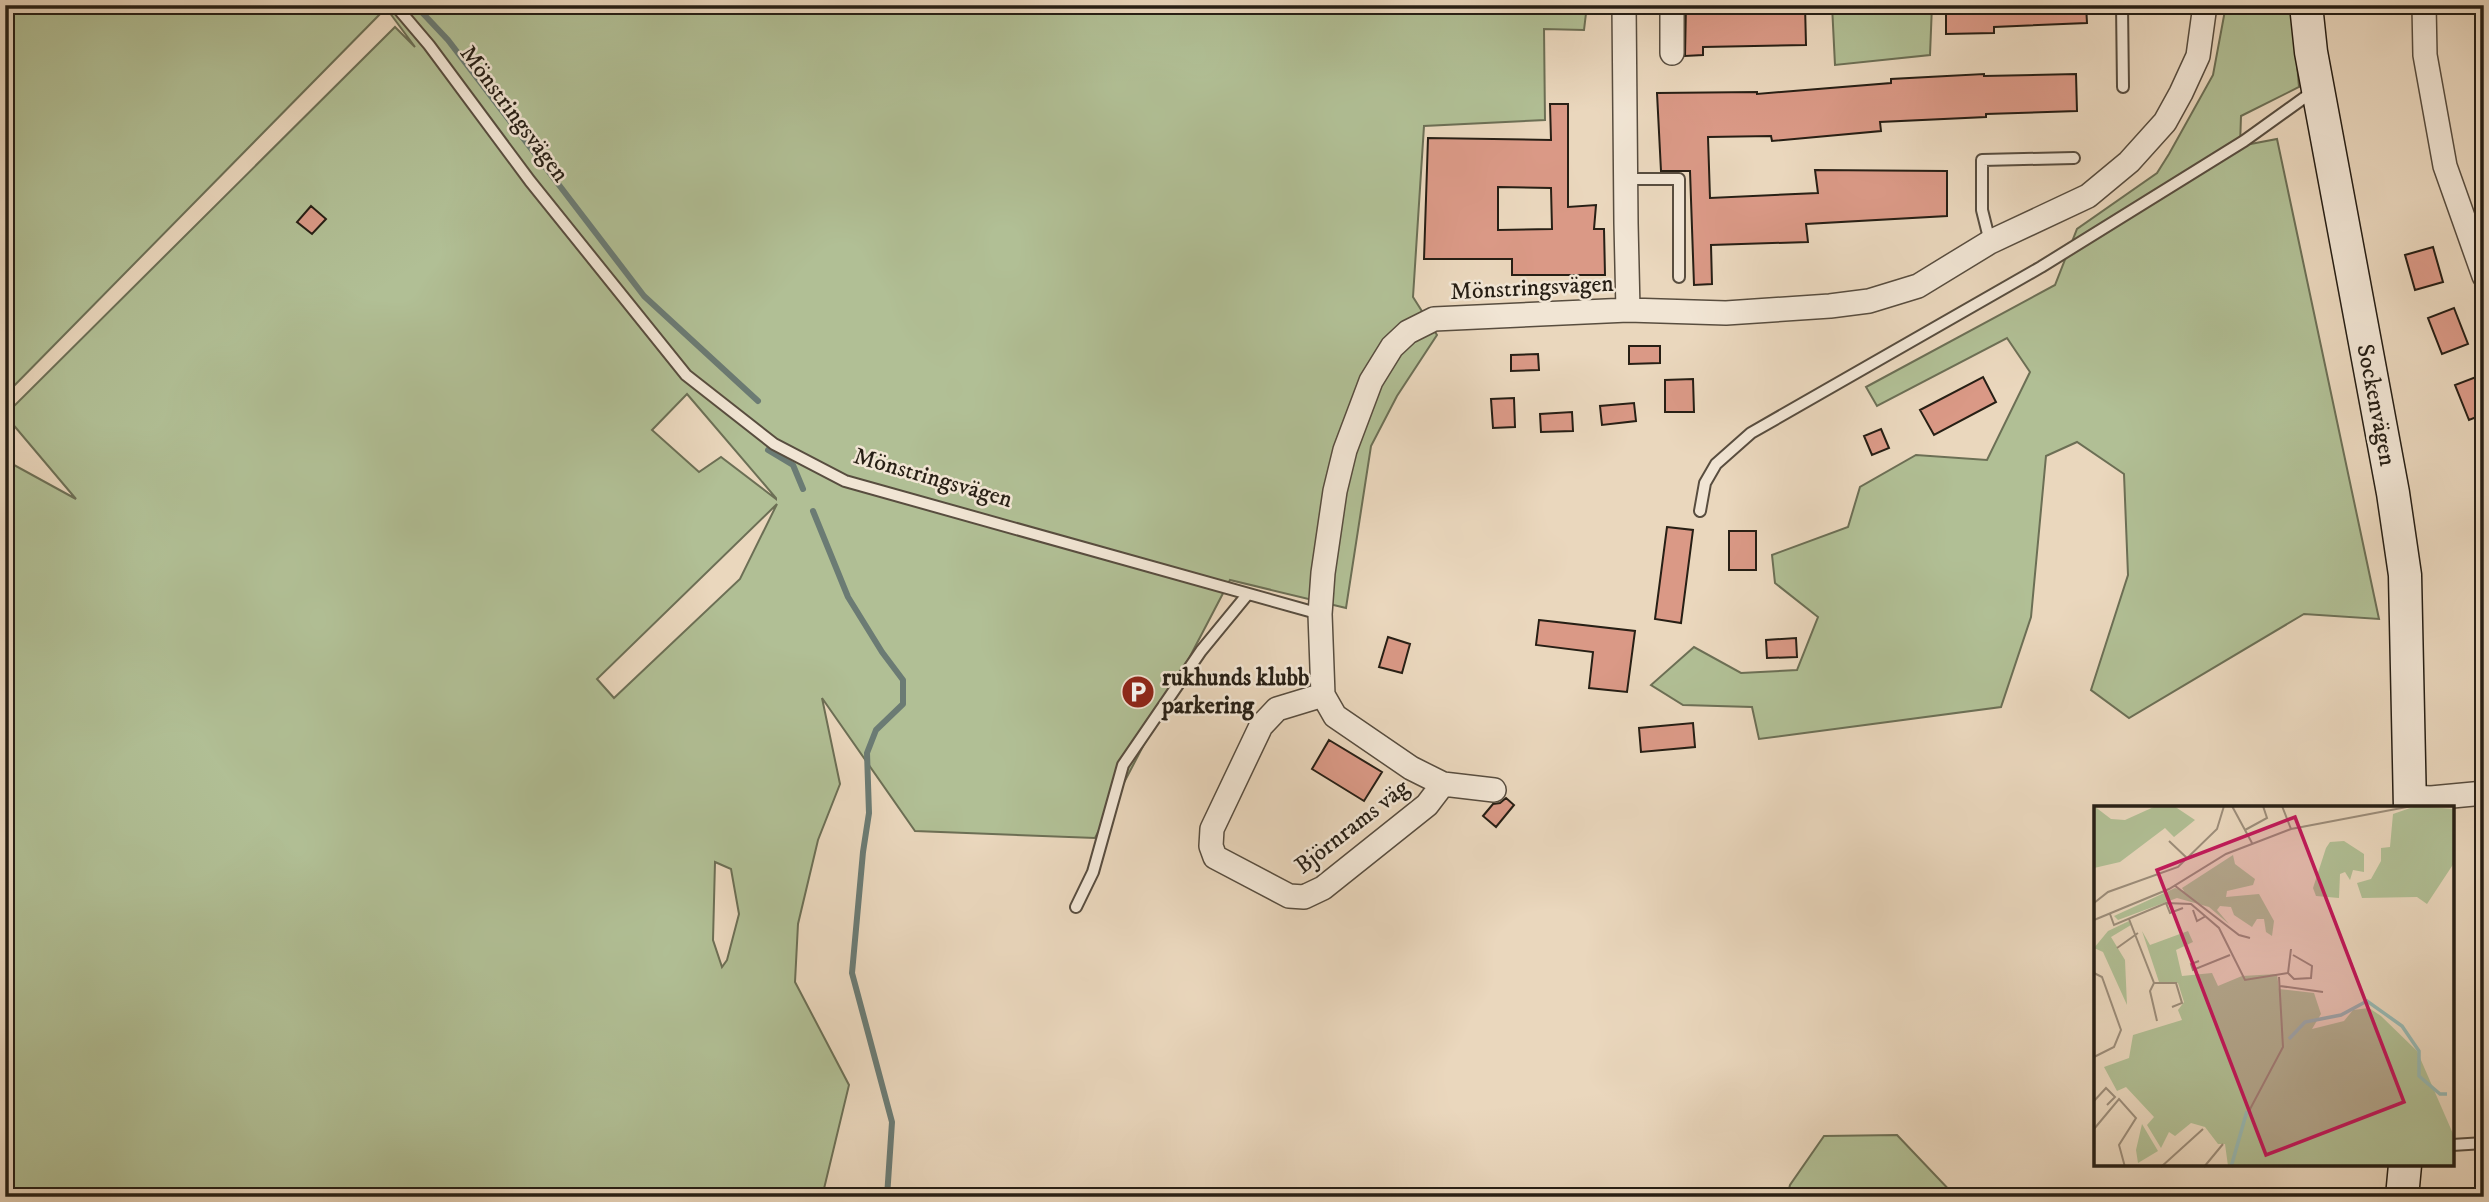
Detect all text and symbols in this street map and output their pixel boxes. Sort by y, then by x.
street label: Mönstringsvägen [453,40,576,189]
street label: Mönstringsvägen [1449,269,1615,307]
street label: Sockenvägen [2349,341,2403,469]
street label: Mönstringsvägen [850,441,1016,515]
place label: rukhunds klubb parkering [1161,663,1309,721]
parking icon: rukhunds klubb parkering [1119,673,1157,711]
street label: Björnrams väg [1289,773,1415,881]
inset map [2094,806,2454,1167]

